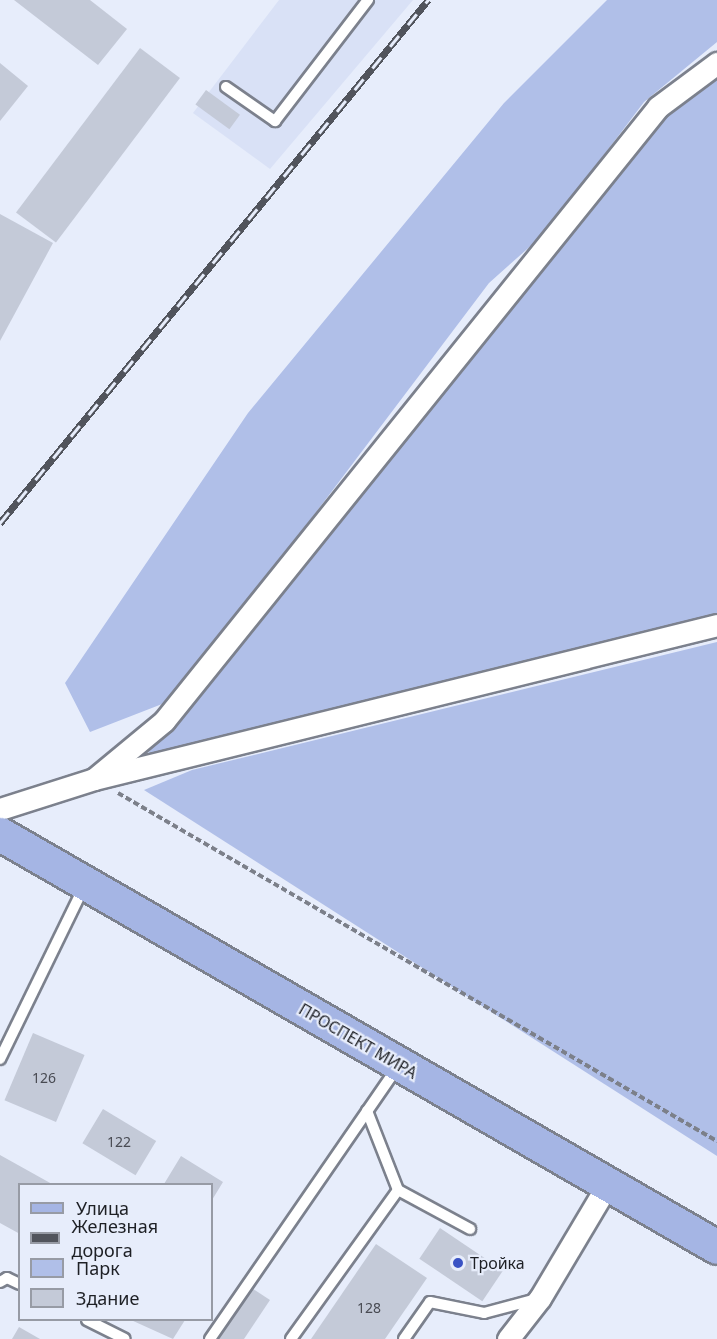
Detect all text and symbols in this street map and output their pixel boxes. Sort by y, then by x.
street label: ПРОСПЕКТ МИРА [296,999,420,1083]
house number: 126 [32,1070,56,1086]
house number: 122 [107,1134,131,1150]
legend [18,1183,213,1321]
text: Улица [76,1196,129,1220]
text: Железная дорога [72,1214,158,1262]
place label: Тройка [470,1253,525,1273]
text: Парк [76,1256,120,1280]
marker: Тройка [451,1256,465,1270]
text: Здание [76,1286,139,1310]
house number: 128 [357,1300,381,1316]

